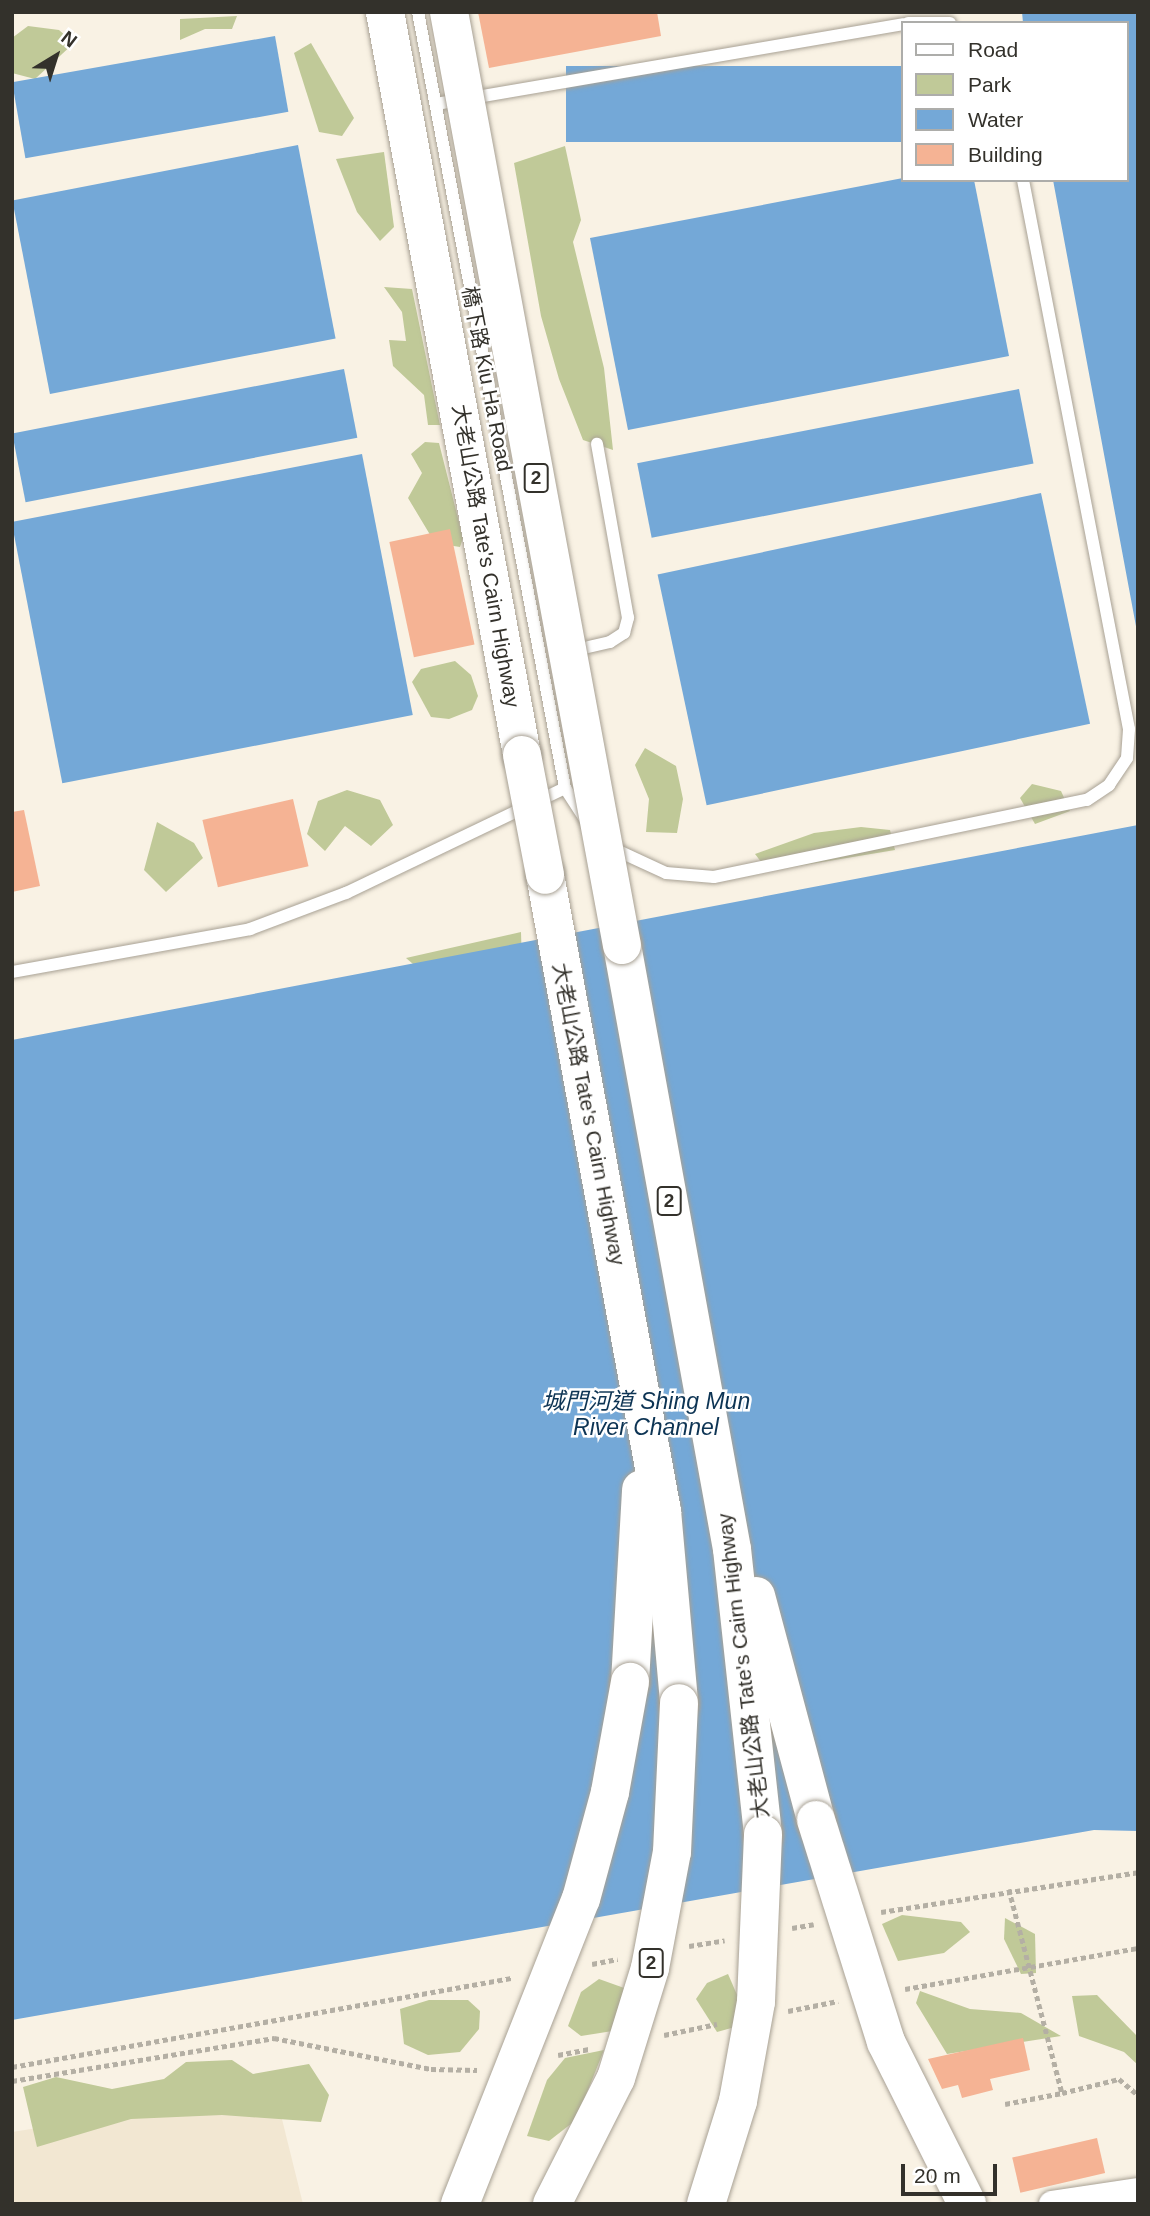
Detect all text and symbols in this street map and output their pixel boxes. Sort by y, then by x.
north arrow [21,21,91,91]
legend [902,21,1129,182]
text: N [57,27,81,52]
text: Road [968,38,1018,61]
text: Park [968,73,1011,96]
text: Water [968,108,1023,131]
text: Building [968,143,1043,166]
street label: 橋下路 Kiu Ha Road [457,284,517,474]
street label: 大老山公路 Tate's Cairn Highway [447,402,525,710]
road number: 2 [522,463,550,494]
street label: 大老山公路 Tate's Cairn Highway [547,961,631,1267]
road number: 2 [655,1186,683,1217]
water label: 城門河道 Shing Mun River Channel [542,1387,750,1441]
street label: 大老山公路 Tate's Cairn Highway [712,1512,774,1820]
road number: 2 [637,1948,665,1979]
scale bar [905,2150,1001,2194]
text: 20 m [914,2164,961,2187]

